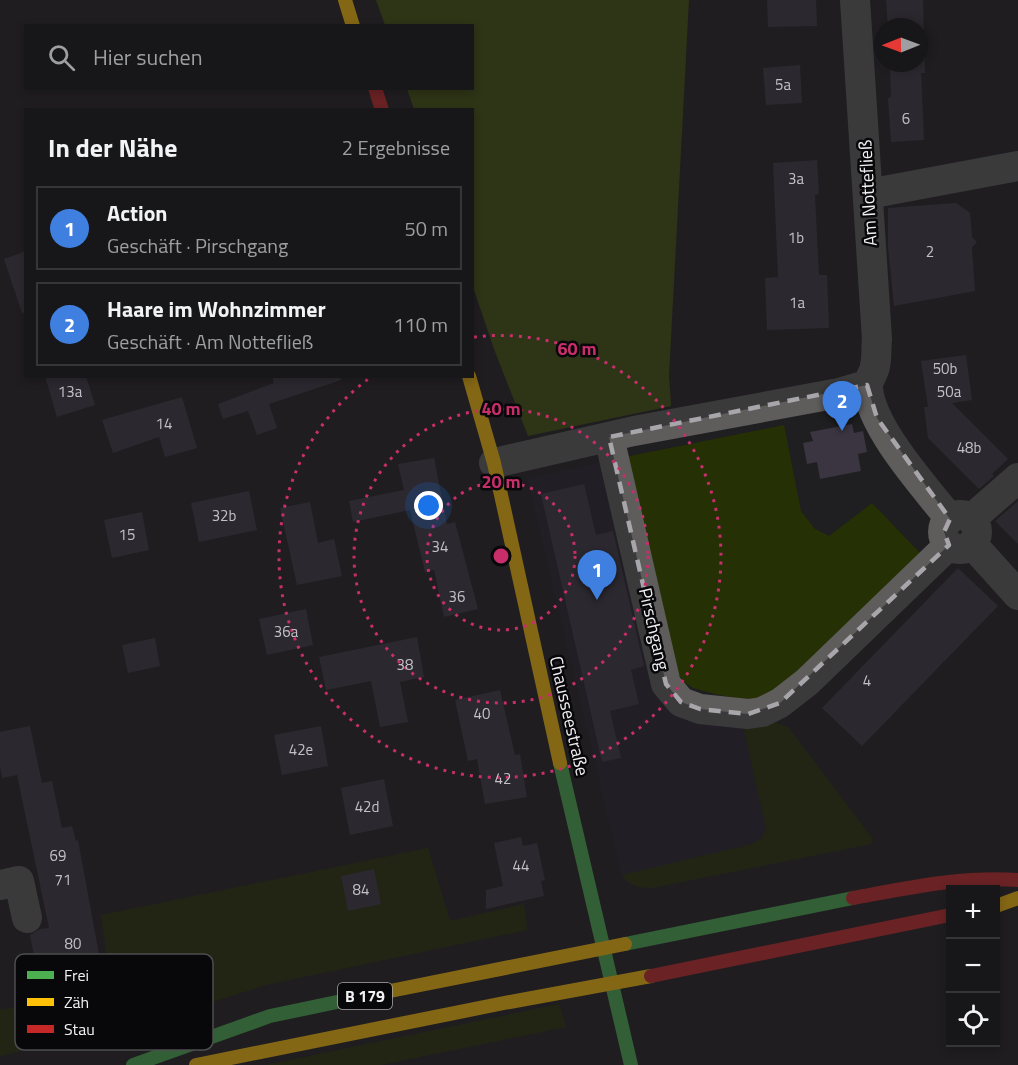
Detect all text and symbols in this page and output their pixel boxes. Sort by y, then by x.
north arrow [874,18,928,72]
search box [24,24,474,90]
text: Hier suchen [93,40,202,74]
icon: search [45,41,78,74]
house number: 5a [775,73,791,96]
house number: 6 [902,107,910,130]
text: In der Nähe [48,128,177,167]
text: 2 Ergebnisse [342,132,450,163]
street label: Am Nottefließ [851,139,884,247]
house number: 3a [788,167,804,190]
text: Action [107,196,168,230]
text: 1 [64,213,75,244]
text: 50 m [404,213,448,244]
house number: 1b [788,226,804,249]
text: Geschäft · Pirschgang [107,230,288,261]
house number: 2 [926,240,934,263]
house number: 1a [789,291,805,314]
text: Haare im Wohnzimmer [107,292,326,326]
text: 2 [64,309,75,340]
text: 110 m [393,309,448,340]
text: Geschäft · Am Nottefließ [107,326,313,357]
text: 60 m [557,335,597,362]
house number: 50b [933,357,957,380]
house number: 13a [58,380,83,403]
house number: 50a [937,380,962,403]
pin: 2 [822,382,862,431]
text: 40 m [481,395,521,422]
house number: 14 [156,412,172,435]
house number: 48b [957,436,981,459]
text: 20 m [481,468,521,495]
your location [414,491,443,520]
house number: 32b [212,504,236,527]
house number: 15 [119,523,135,546]
house number: 34 [432,535,448,558]
centre of rings [491,546,511,566]
pin: 1 [578,550,616,600]
house number: 36 [449,585,465,608]
street label: Pirschgang [632,585,677,673]
house number: 36a [274,620,299,643]
house number: 38 [397,653,413,676]
street label: Chausseestraße [543,653,596,779]
house number: 4 [863,669,871,692]
house number: 40 [474,702,490,725]
house number: 42e [289,738,313,761]
house number: 42 [495,767,511,790]
house number: 42d [355,795,379,818]
house number: 69 [50,844,66,867]
house number: 44 [513,854,529,877]
house number: 71 [55,868,71,891]
house number: 84 [353,878,369,901]
map controls [946,885,1000,1047]
button: + [946,885,1000,939]
house number: 80 [65,932,81,955]
button: − [946,939,1000,993]
legend [15,954,213,1050]
text: Frei [64,963,89,987]
road number: B 179 [338,983,392,1009]
text: Zäh [64,990,89,1014]
button: locate [946,993,1000,1047]
text: Stau [64,1017,95,1041]

